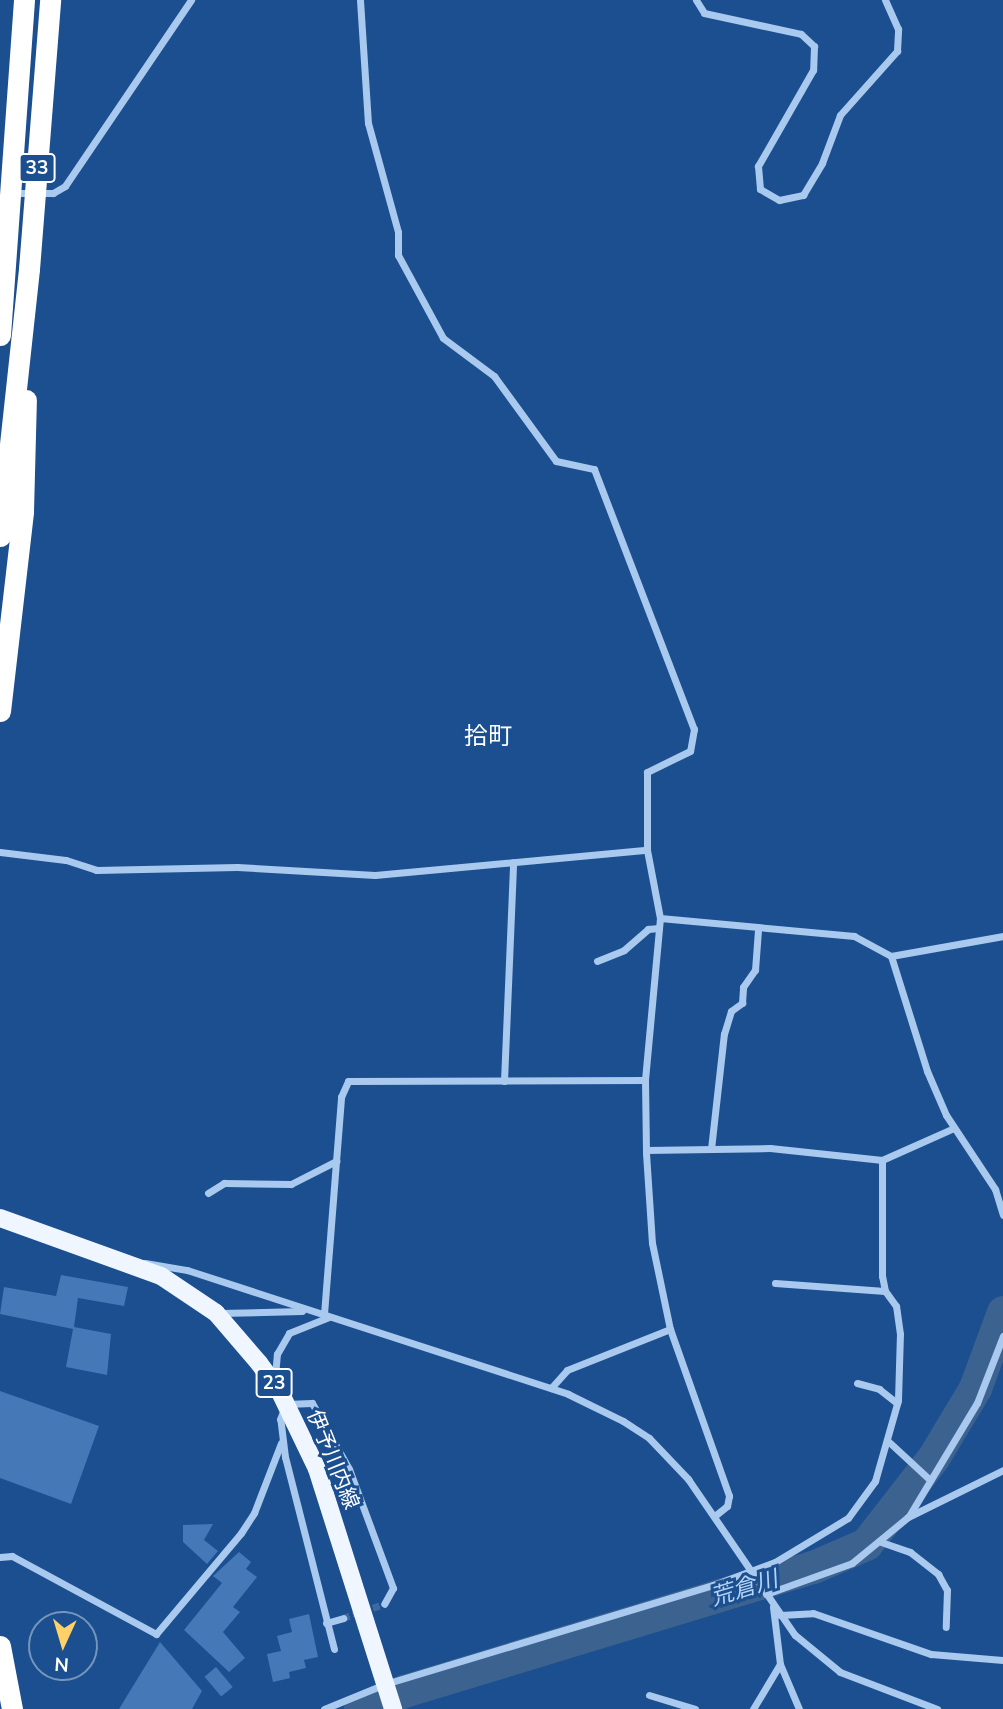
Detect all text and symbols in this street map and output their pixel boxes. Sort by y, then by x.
road number: 33 [18,152,56,184]
district label: 拾町 [464,722,512,750]
road number: 23 [255,1368,293,1399]
street label: 伊予川内線 [303,1406,365,1512]
water label: 荒倉川 [707,1565,781,1611]
north arrow [28,1611,98,1681]
text: N [54,1652,70,1677]

